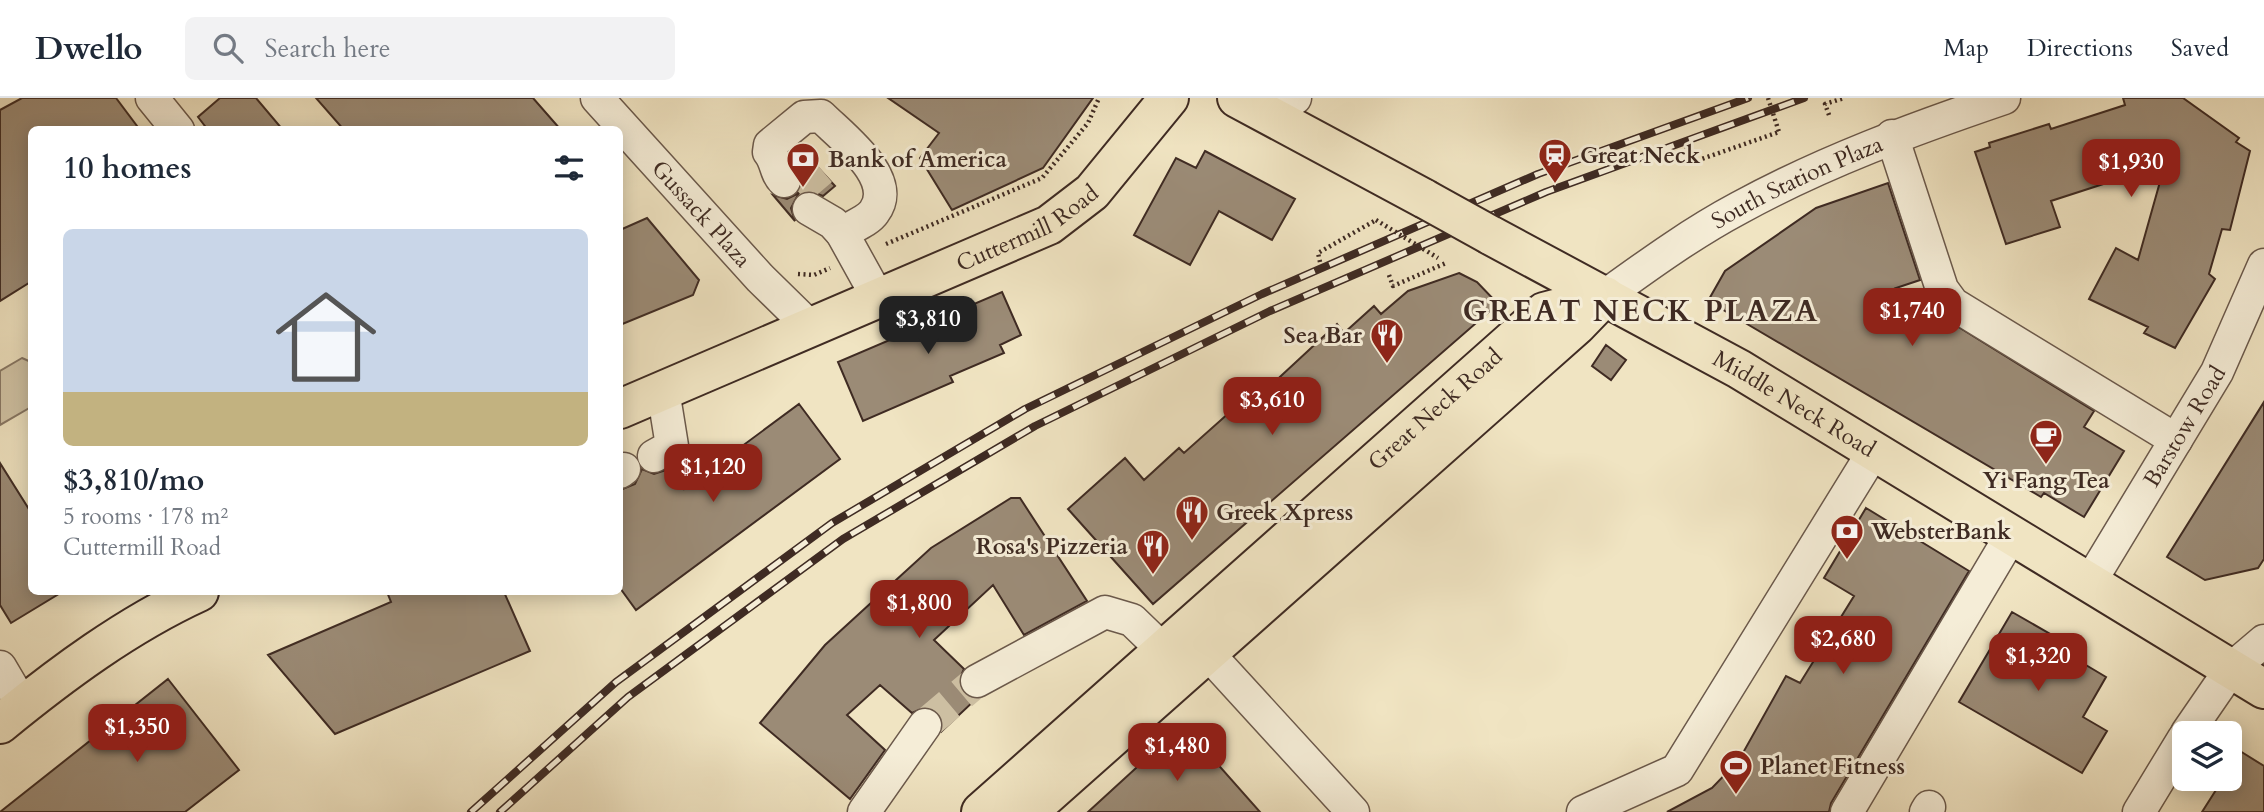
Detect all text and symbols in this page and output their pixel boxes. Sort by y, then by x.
search box [185,17,675,80]
text: Dwello [35,26,143,71]
icon: search [209,29,247,67]
text: Search here [265,31,391,66]
text: Map [1943,32,1989,65]
text: Directions [2027,32,2133,65]
text: Saved [2171,32,2229,65]
street label: South Station Plaza [1705,128,1887,236]
station icon: Great Neck [1536,136,1574,185]
bank icon: Bank of America [784,140,822,189]
place label: Great Neck [1580,140,1701,171]
pin: $1,930 [2074,140,2188,199]
place label: Bank of America [828,144,1007,175]
text: $1,930 [2098,146,2164,177]
text: 10 homes [63,148,192,189]
icon: filters [550,149,588,187]
street label: Gussack Plaza [645,153,758,274]
street label: Cuttermill Road [951,177,1105,279]
icon: home [263,274,389,400]
pin: $1,740 [1855,288,1969,348]
district label: GREAT NECK PLAZA [1463,291,1819,332]
text: $1,740 [1879,295,1945,326]
pin: $3,810 [871,296,985,356]
text: $3,810 [895,303,961,334]
restaurant icon: Sea Bar [1368,316,1406,365]
place label: Sea Bar [1283,320,1363,351]
street label: Great Neck Road [1361,340,1509,477]
street label: Middle Neck Road [1708,342,1882,465]
street label: Barstow Road [2136,359,2233,493]
pin: $3,610 [1215,378,1329,437]
text: $3,610 [1239,384,1305,415]
cafe icon: Yi Fang Tea [2027,417,2065,466]
pin: $1,120 [656,444,770,504]
text: $1,120 [680,451,746,482]
text: $3,810/mo [63,460,204,501]
place label: Yi Fang Tea [1982,465,2110,496]
restaurant icon: Greek Xpress [1173,493,1211,542]
place label: Greek Xpress [1216,497,1353,528]
text: 5 rooms · 178 m² [63,501,228,532]
bank icon: WebsterBank [1828,512,1866,561]
place label: WebsterBank [1870,516,2012,547]
restaurant icon: Rosa's Pizzeria [1134,527,1172,576]
place label: Rosa's Pizzeria [976,531,1129,562]
text: Cuttermill Road [63,532,221,563]
pin: $1,800 [862,580,976,640]
text: $1,800 [886,587,952,618]
pin: $2,680 [1786,616,1900,676]
text: $2,680 [1810,623,1876,654]
pin: $1,320 [1981,634,2095,693]
text: $1,320 [2005,640,2071,671]
pin: $1,350 [80,704,194,764]
text: $1,350 [104,711,170,742]
map controls [2172,721,2242,791]
button: layers [2172,721,2242,791]
pin: $1,480 [1120,724,1234,783]
text: $1,480 [1144,730,1210,761]
sports icon: Planet Fitness [1717,747,1755,796]
place label: Planet Fitness [1760,751,1905,782]

